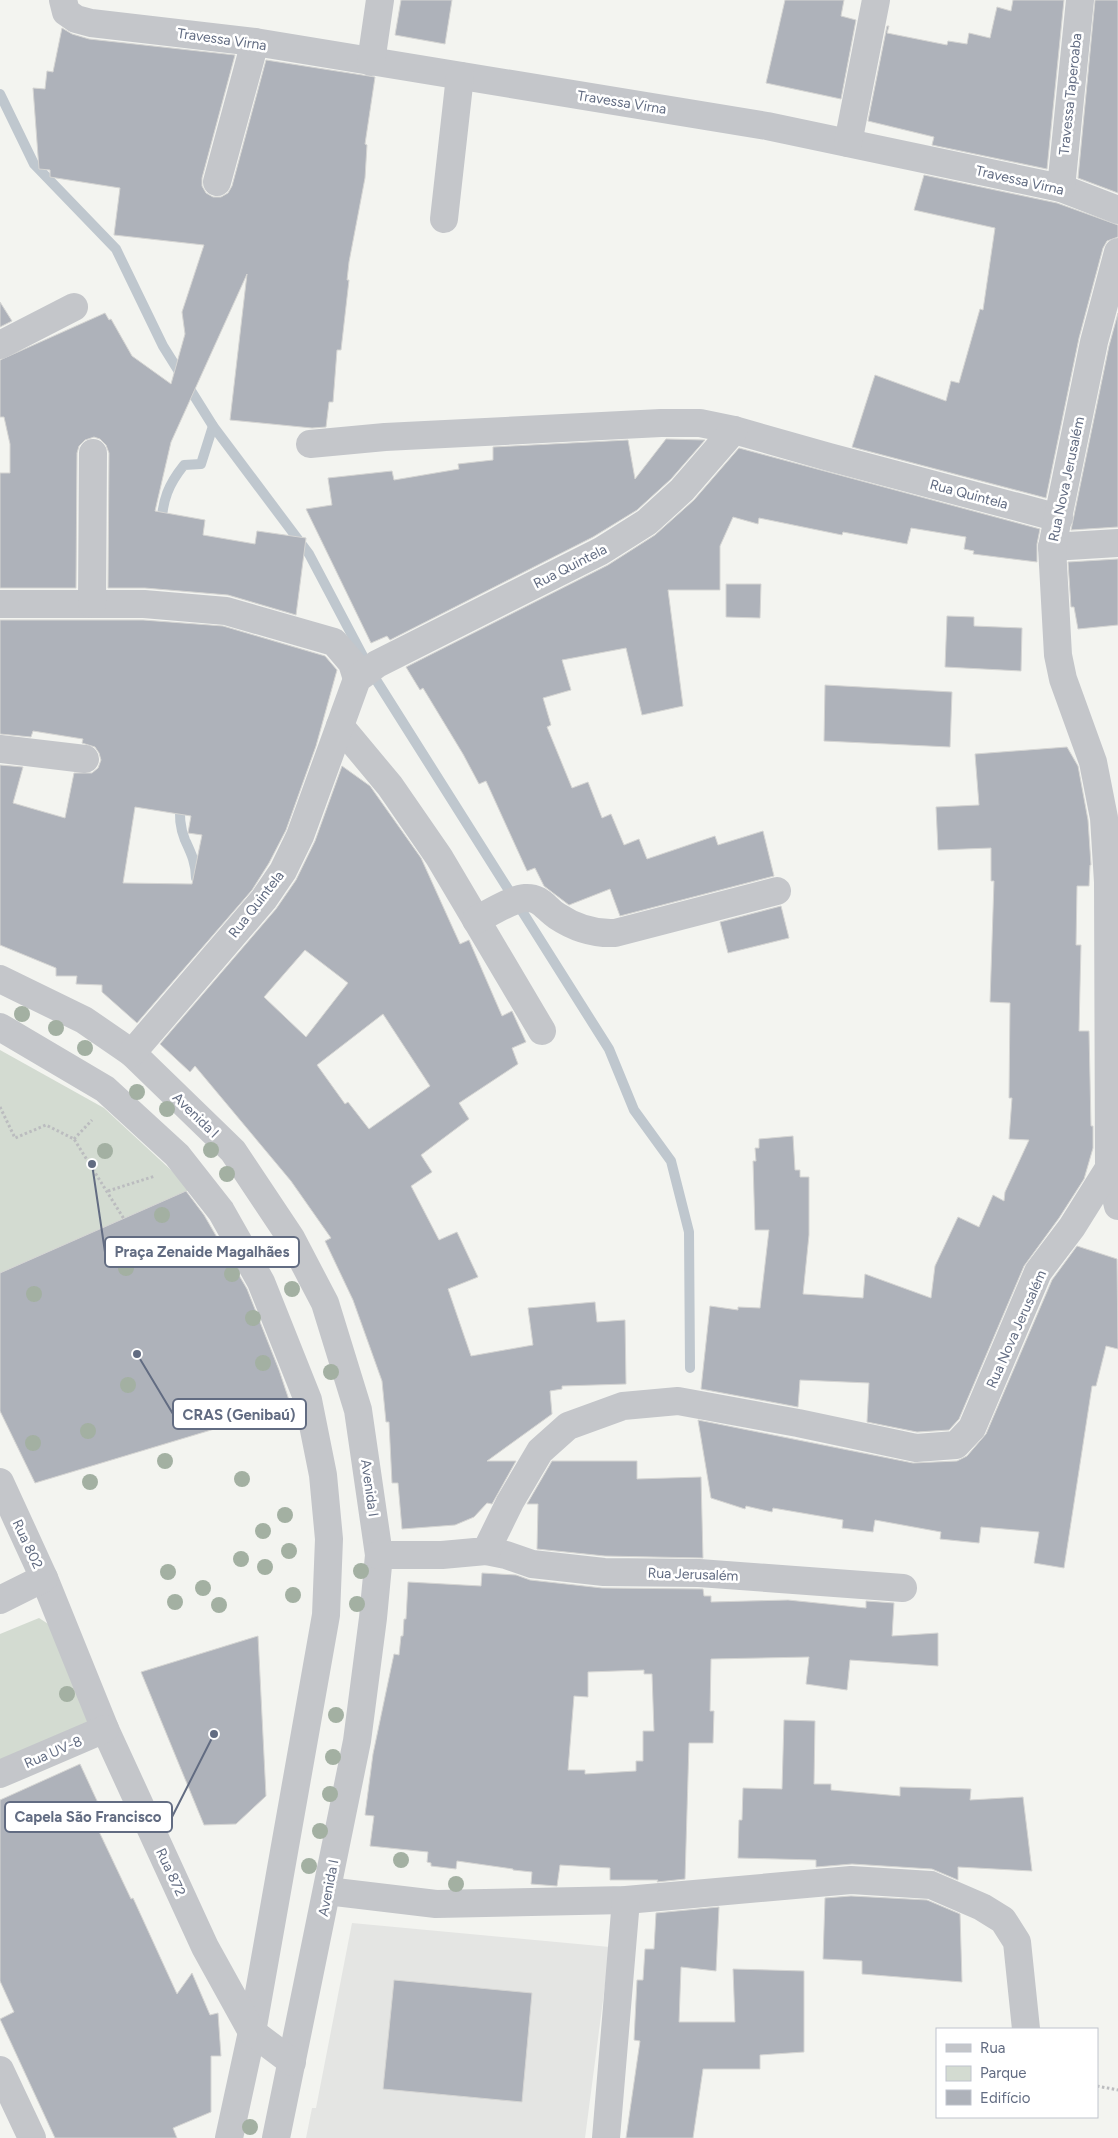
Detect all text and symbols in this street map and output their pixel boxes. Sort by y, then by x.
street label: Travessa Virna [176,25,268,54]
street label: Travessa Taperoaba [1056,32,1085,156]
street label: Travessa Virna [576,87,668,118]
street label: Travessa Virna [974,162,1066,199]
street label: Rua Nova Jerusalém [1045,415,1088,543]
street label: Rua Quintela [928,476,1010,513]
street label: Rua Quintela [531,541,610,592]
street label: Rua Quintela [225,868,288,941]
street label: Avenida I [169,1089,222,1142]
callout: Praça Zenaide Magalhães [105,1237,299,1267]
text: Praça Zenaide Magalhães [115,1243,289,1261]
street label: Rua Nova Jerusalém [983,1267,1050,1391]
callout: CRAS (Genibaú) [173,1399,306,1429]
text: CRAS (Genibaú) [183,1406,296,1424]
street label: Avenida I [357,1458,382,1518]
street label: Rua 802 [9,1517,46,1572]
street label: Rua Jerusalém [647,1564,739,1585]
street label: Rua UV-8 [22,1733,85,1772]
callout: Capela São Francisco [5,1802,172,1832]
text: Capela São Francisco [14,1808,162,1826]
street label: Rua 872 [152,1845,189,1899]
street label: Avenida I [315,1858,342,1918]
legend [936,2028,1098,2118]
text: Rua [980,2039,1005,2057]
text: Parque [980,2064,1027,2082]
text: Edifício [980,2089,1031,2107]

